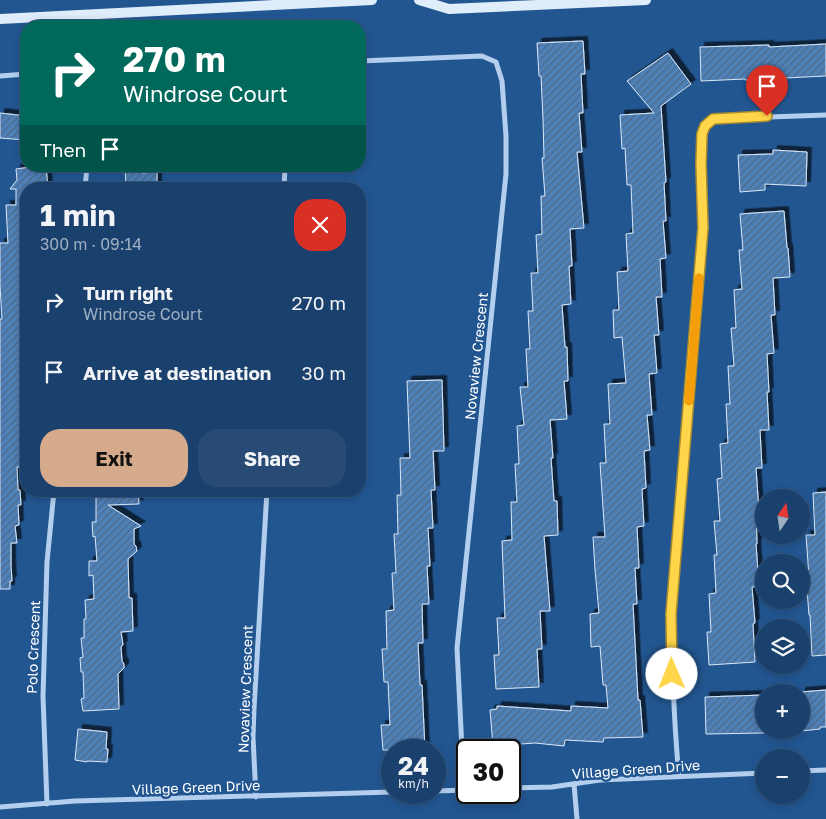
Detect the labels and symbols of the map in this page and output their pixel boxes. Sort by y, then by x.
pin [746,65,788,116]
street label: Novaview Crescent [461,291,491,421]
north arrow [755,489,810,544]
street label: Polo Crescent [23,600,43,694]
street label: Novaview Crescent [234,625,256,753]
position arrow [645,647,697,699]
speed limit sign: 30 [456,739,521,804]
street label: Village Green Drive [571,756,701,782]
street label: Village Green Drive [132,776,260,798]

